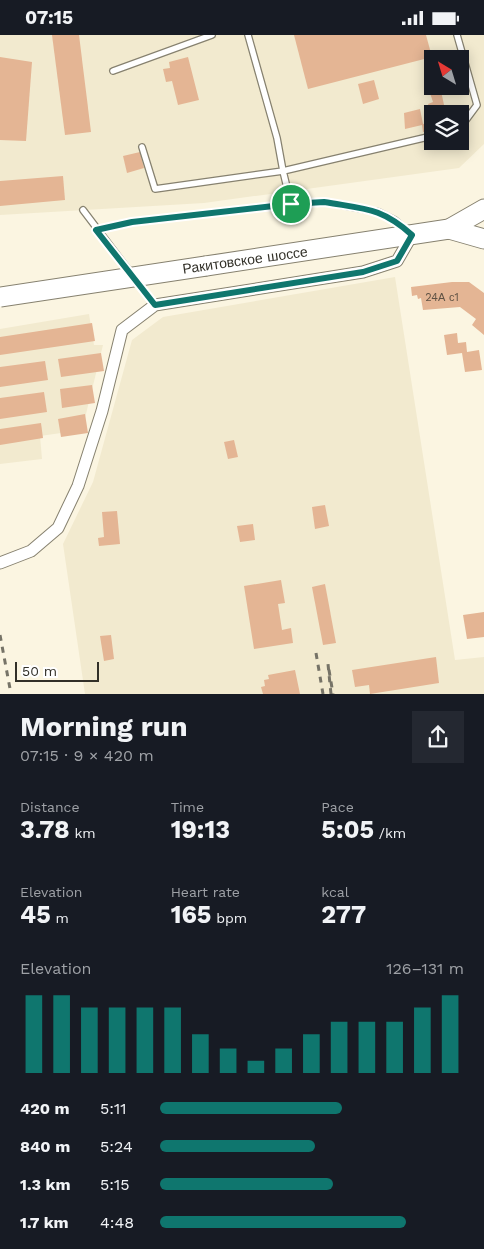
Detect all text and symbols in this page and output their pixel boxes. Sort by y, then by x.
text: 07:15 [25,6,73,29]
north arrow [424,50,469,95]
map controls [424,50,469,150]
button: layers [424,105,469,150]
pin [270,183,312,225]
icon: arrive [277,190,305,218]
street label: Ракитовское шоссе [181,243,309,277]
house number: 24А с1 [425,291,459,304]
scale bar [15,659,99,682]
text: 50 m [22,663,57,679]
text: Morning run [20,710,188,743]
button: share [412,711,464,763]
text: 07:15 · 9 × 420 m [20,746,154,765]
text: Distance [20,799,80,815]
text: Time [171,799,204,815]
text: Pace [321,799,354,815]
text: 3.78 [20,815,70,844]
text: 19:13 [171,815,230,844]
text: 5:05 [321,815,374,844]
text: km [70,825,96,841]
text: /km [374,825,406,841]
text: Elevation [20,884,83,900]
text: Heart rate [171,884,240,900]
text: kcal [321,884,349,900]
text: 45 [20,900,51,929]
text: 165 [171,900,211,929]
text: 277 [321,900,366,929]
text: m [51,910,69,926]
text: bpm [211,910,247,926]
text: Elevation [20,959,91,978]
text: 126–131 m [386,959,464,978]
text: 420 m [20,1099,70,1118]
text: 5:11 [100,1099,127,1118]
text: 840 m [20,1137,70,1156]
text: 5:24 [100,1137,133,1156]
text: 1.3 km [20,1175,71,1194]
text: 5:15 [100,1175,130,1194]
text: 1.7 km [20,1213,69,1232]
text: 4:48 [100,1213,134,1232]

